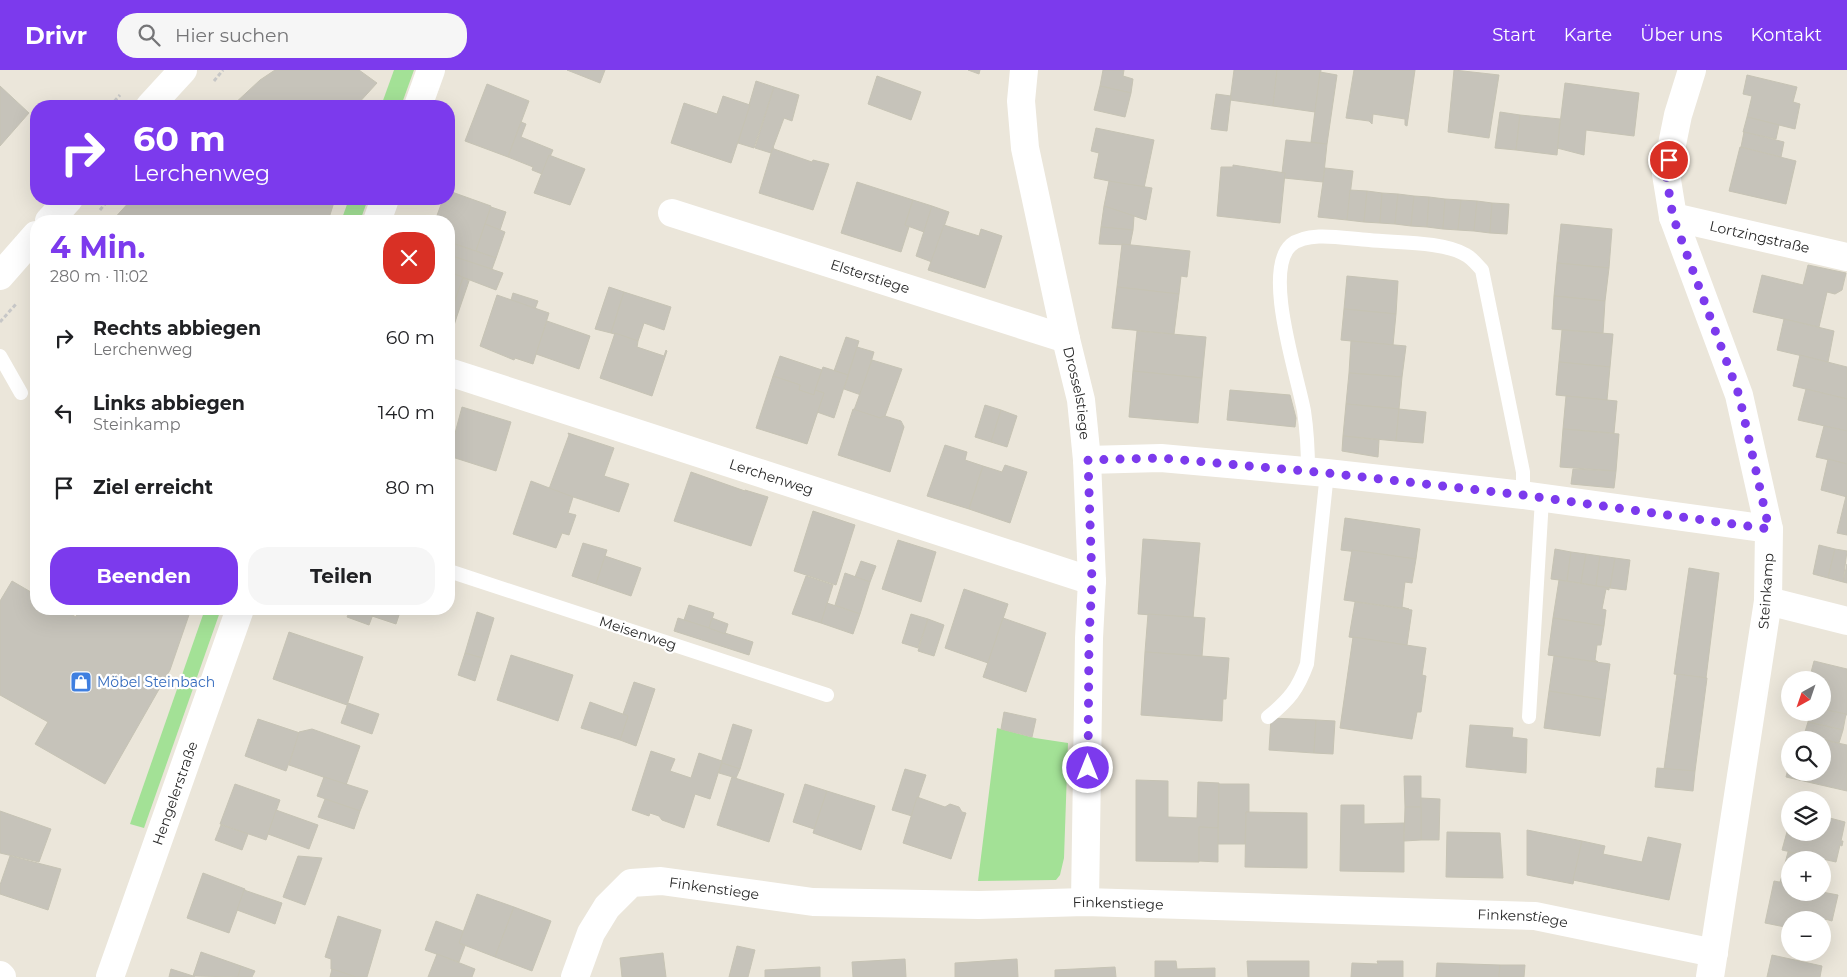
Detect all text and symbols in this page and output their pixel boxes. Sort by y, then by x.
search box [117,13,467,58]
text: Drivr [25,21,87,50]
icon: search [135,21,163,49]
text: Hier suchen [175,24,289,47]
text: Start [1492,24,1536,46]
text: Karte [1564,24,1612,46]
text: Über uns [1640,24,1723,46]
text: Kontakt [1751,24,1822,46]
text: 60 m [133,117,226,160]
icon: right [50,120,115,185]
pin [1648,139,1690,181]
icon: arrive [1655,146,1683,174]
text: Lerchenweg [133,160,270,187]
street label: Lortzingstraße [1708,217,1812,257]
text: 4 Min. [50,229,145,266]
button: close [383,232,435,284]
street label: Elsterstiege [828,255,912,297]
text: 280 m · 11:02 [50,267,148,286]
text: Rechts abbiegen [93,317,261,340]
icon: right [50,324,78,352]
text: 60 m [386,326,435,349]
text: Lerchenweg [93,340,193,359]
street label: Drosselstiege [1059,345,1094,441]
text: Links abbiegen [93,392,245,415]
icon: left [50,399,78,427]
text: 140 m [378,401,435,424]
text: Steinkamp [93,415,181,434]
street label: Lerchenweg [727,455,816,499]
icon: arrive [50,474,78,502]
text: Ziel erreicht [93,476,213,499]
text: 80 m [385,476,435,499]
button: Beenden [50,547,238,605]
button: Teilen [248,547,435,605]
street label: Steinkamp [1754,552,1778,630]
street label: Meisenweg [597,612,679,654]
shop icon: Möbel Steinbach [69,670,93,694]
north arrow [1781,671,1831,721]
map controls [1781,671,1831,961]
place label: Möbel Steinbach [97,673,215,691]
button: search [1781,731,1831,781]
street label: Hengelerstraße [148,739,202,847]
position arrow [1061,741,1113,793]
button: layers [1781,791,1831,841]
button: + [1781,851,1831,901]
street label: Finkenstiege [668,873,760,903]
street label: Finkenstiege [1072,893,1164,913]
street label: Finkenstiege [1477,905,1570,932]
button: − [1781,911,1831,961]

